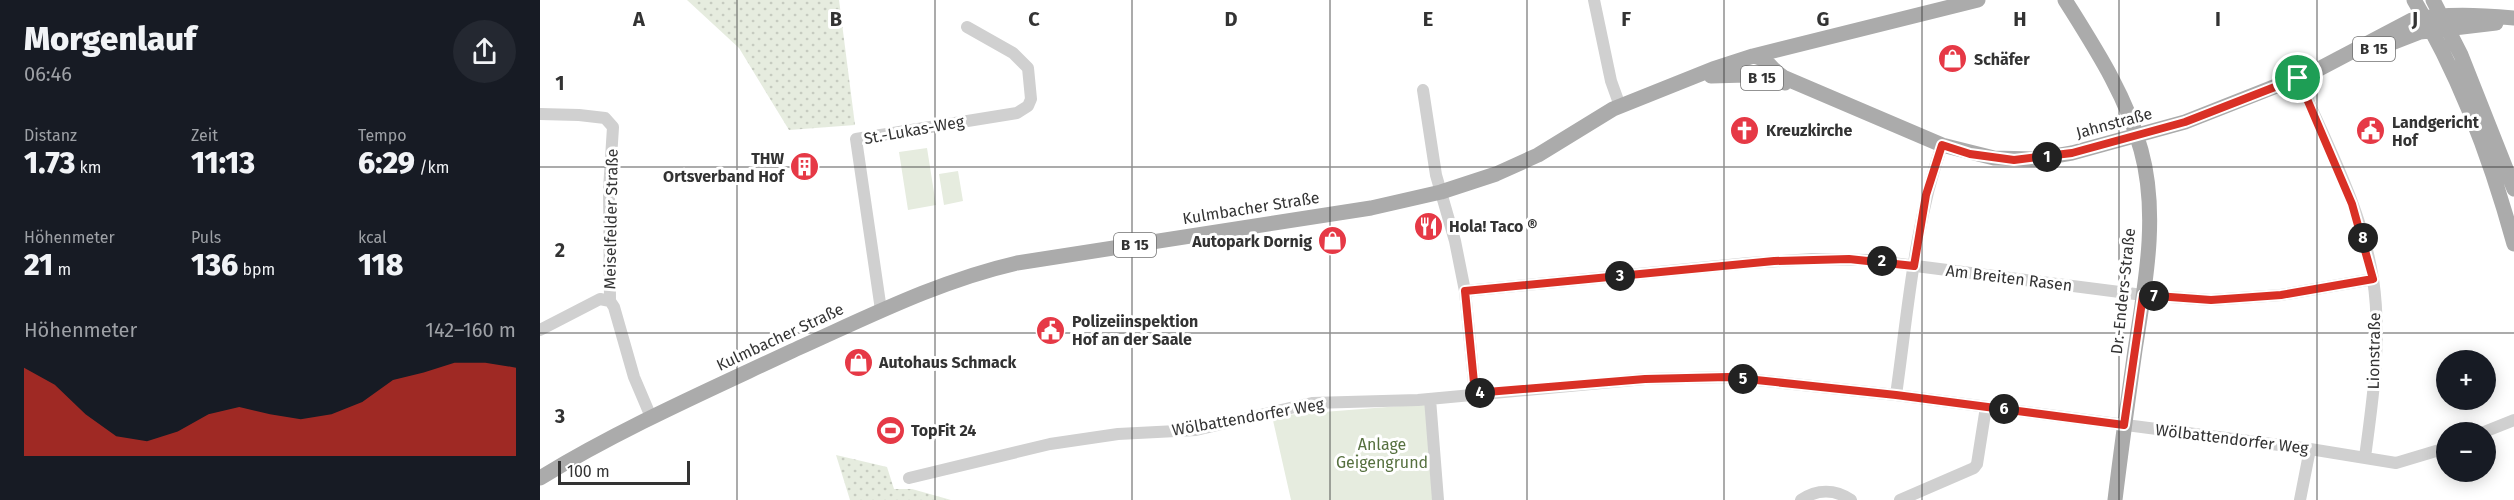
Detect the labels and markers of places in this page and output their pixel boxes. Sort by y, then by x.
shop icon: Schäfer [1937,43,1969,75]
place label: Schäfer [1974,50,2030,69]
pin [2272,52,2323,103]
place label: Landgericht Hof [2392,113,2480,150]
church icon: Kreuzkirche [1729,114,1761,146]
public building icon: Landgericht Hof [2355,115,2387,147]
place label: Kreuzkirche [1766,121,1853,140]
pin: 1 [2032,142,2062,172]
place label: THW Ortsverband Hof [663,149,785,186]
building icon: THW Ortsverband Hof [789,151,821,183]
restaurant icon: Hola! Taco ® [1412,210,1444,242]
place label: Hola! Taco ® [1449,217,1537,236]
pin: 8 [2348,223,2378,253]
shop icon: Autopark Dornig [1317,225,1349,257]
place label: Autopark Dornig [1191,232,1312,251]
pin: 2 [1867,246,1897,276]
pin: 3 [1605,261,1635,291]
pin: 7 [2139,281,2169,311]
place label: Polizeiinspektion Hof an der Saale [1072,312,1198,349]
public building icon: Polizeiinspektion Hof an der Saale [1035,314,1067,346]
shop icon: Autohaus Schmack [842,346,874,378]
place label: Autohaus Schmack [878,353,1016,372]
pin: 5 [1728,364,1758,394]
pin: 4 [1465,378,1495,408]
pin: 6 [1989,394,2019,424]
sports icon: TopFit 24 [874,414,906,446]
place label: TopFit 24 [911,421,976,440]

